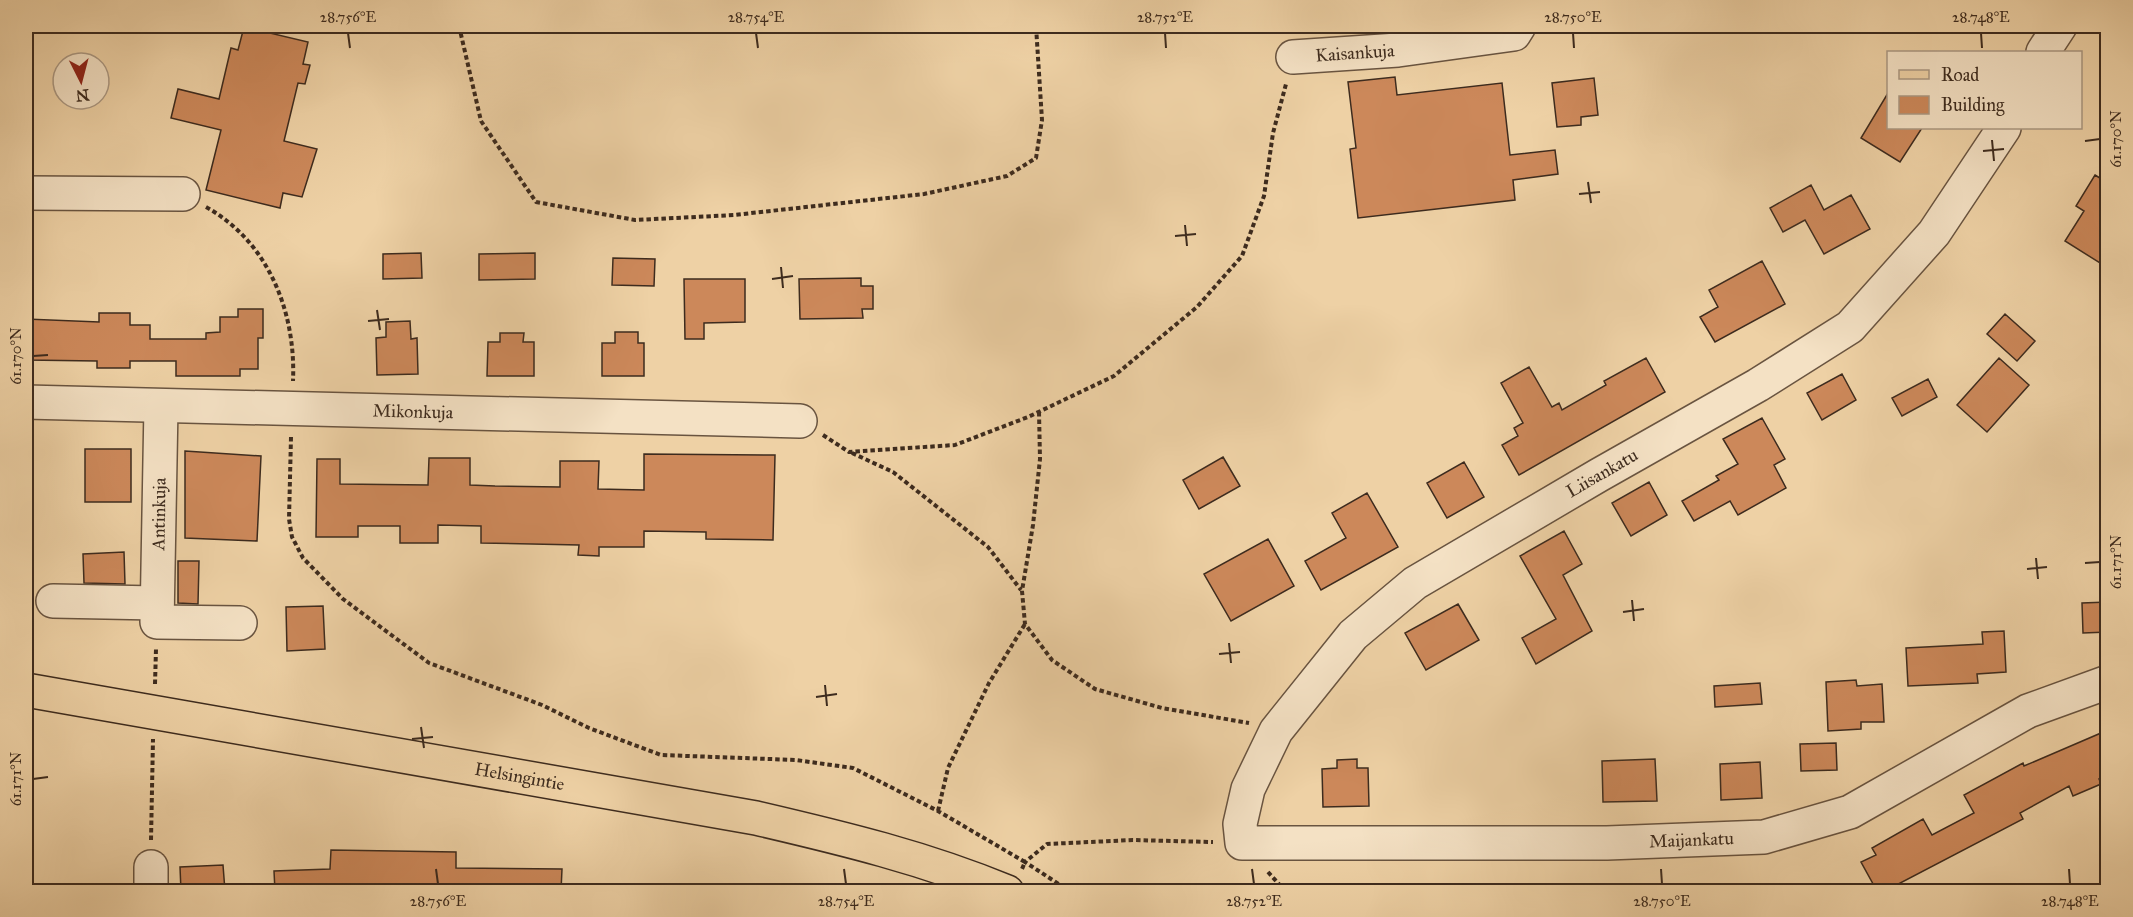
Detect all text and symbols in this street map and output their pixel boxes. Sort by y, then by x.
text: 28.756°E [320,8,376,26]
text: 28.754°E [728,8,785,26]
text: 28.752°E [1137,8,1193,26]
text: 28.750°E [1544,8,1602,26]
text: 28.748°E [1952,8,2010,26]
street label: Kaisankuja [1315,39,1396,66]
north arrow [51,51,111,111]
legend [1887,51,2082,129]
text: Road [1941,64,1979,86]
text: N [74,85,90,106]
text: Building [1941,94,2005,117]
text: 61.170°N [2107,110,2125,168]
text: 61.170°N [7,327,25,385]
street label: Mikonkuja [372,400,454,423]
street label: Liisankatu [1562,444,1642,502]
street label: Antinkuja [147,477,171,552]
text: 61.171°N [2107,534,2125,589]
text: 61.171°N [7,751,25,806]
street label: Helsingintie [473,758,566,795]
street label: Maijankatu [1649,827,1735,852]
text: 28.756°E [410,892,466,910]
text: 28.754°E [818,892,875,910]
text: 28.752°E [1226,892,1282,910]
text: 28.750°E [1633,892,1691,910]
text: 28.748°E [2041,892,2099,910]

